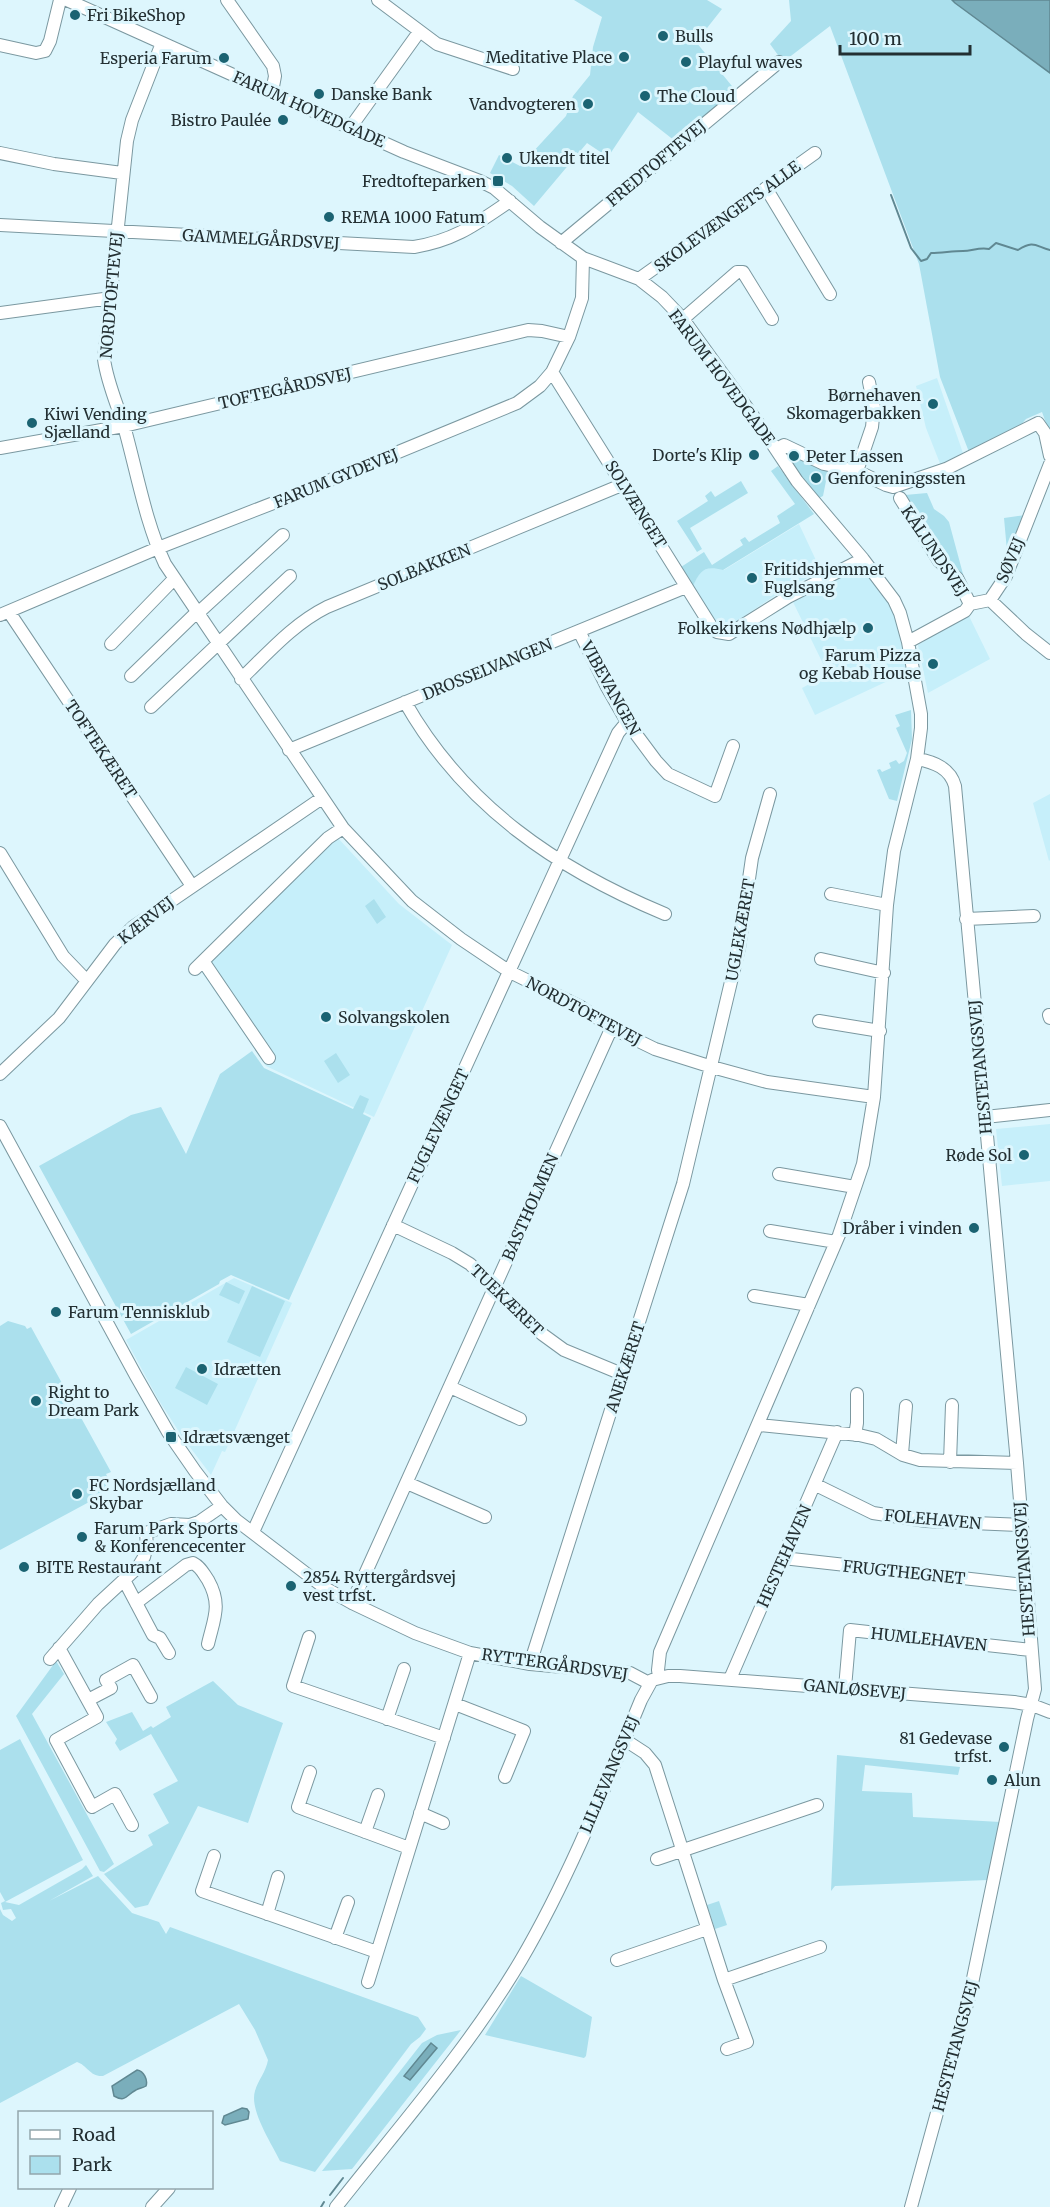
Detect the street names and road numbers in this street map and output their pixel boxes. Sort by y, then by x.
street label: FARUM HOVEDGADE [230,66,389,152]
street label: FREDTOFTEVEJ [602,116,710,210]
street label: SKOLEVÆNGETS ALLE [650,156,805,276]
street label: GAMMELGÅRDSVEJ [182,224,340,253]
street label: NORDTOFTEVEJ [95,231,127,359]
street label: FARUM HOVEDGADE [665,305,780,449]
street label: TOFTEGÅRDSVEJ [216,362,354,413]
street label: FARUM GYDEVEJ [271,444,401,512]
street label: SOLVÆNGET [601,456,671,552]
street label: KÅLUNDSVEJ [897,501,974,600]
street label: SØVEJ [991,534,1029,586]
street label: SOLBAKKEN [375,539,474,595]
street label: DROSSELVANGEN [419,634,555,704]
street label: VIBEVANGEN [576,637,645,739]
street label: TOFTEKÆRET [61,696,141,802]
street label: UGLEKÆRET [721,877,759,983]
street label: KÆRVEJ [114,892,178,948]
street label: NORDTOFTEVEJ [523,972,645,1050]
street label: HESTETANGSVEJ [964,999,996,1135]
street label: FUGLEVÆNGET [403,1066,473,1186]
street label: BASTHOLMEN [498,1150,563,1264]
street label: TUEKÆRET [466,1260,548,1340]
street label: ANEKÆRET [601,1319,649,1416]
street label: HESTEHAVEN [752,1501,816,1610]
street label: HESTETANGSVEJ [1009,1501,1039,1637]
street label: FOLEHAVEN [884,1505,983,1533]
street label: FRUGTHEGNET [842,1556,966,1588]
street label: HUMLEHAVEN [870,1623,989,1655]
street label: RYTTERGÅRDSVEJ [480,1643,630,1684]
street label: GANLØSEVEJ [803,1675,907,1703]
street label: LILLEVANGSVEJ [575,1712,643,1836]
street label: HESTETANGSVEJ [928,1978,982,2114]

